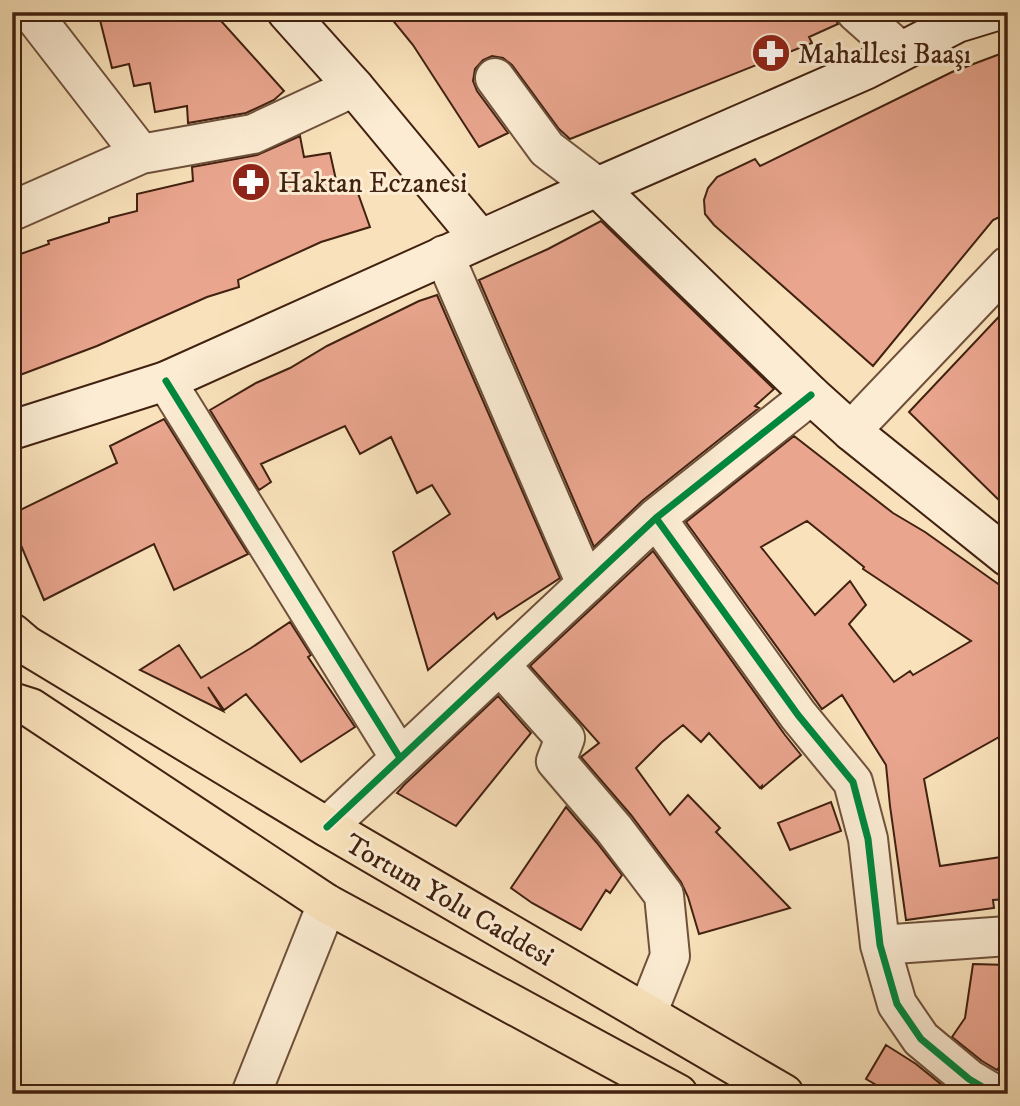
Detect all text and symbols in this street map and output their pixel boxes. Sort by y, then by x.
pharmacy icon: Mahallesi Baaşı [750,32,792,74]
place label: Mahallesi Baaşı [798,37,971,72]
pharmacy icon: Haktan Eczanesi [230,161,272,203]
place label: Haktan Eczanesi [278,166,467,201]
street label: Tortum Yolu Caddesi [339,826,560,974]

